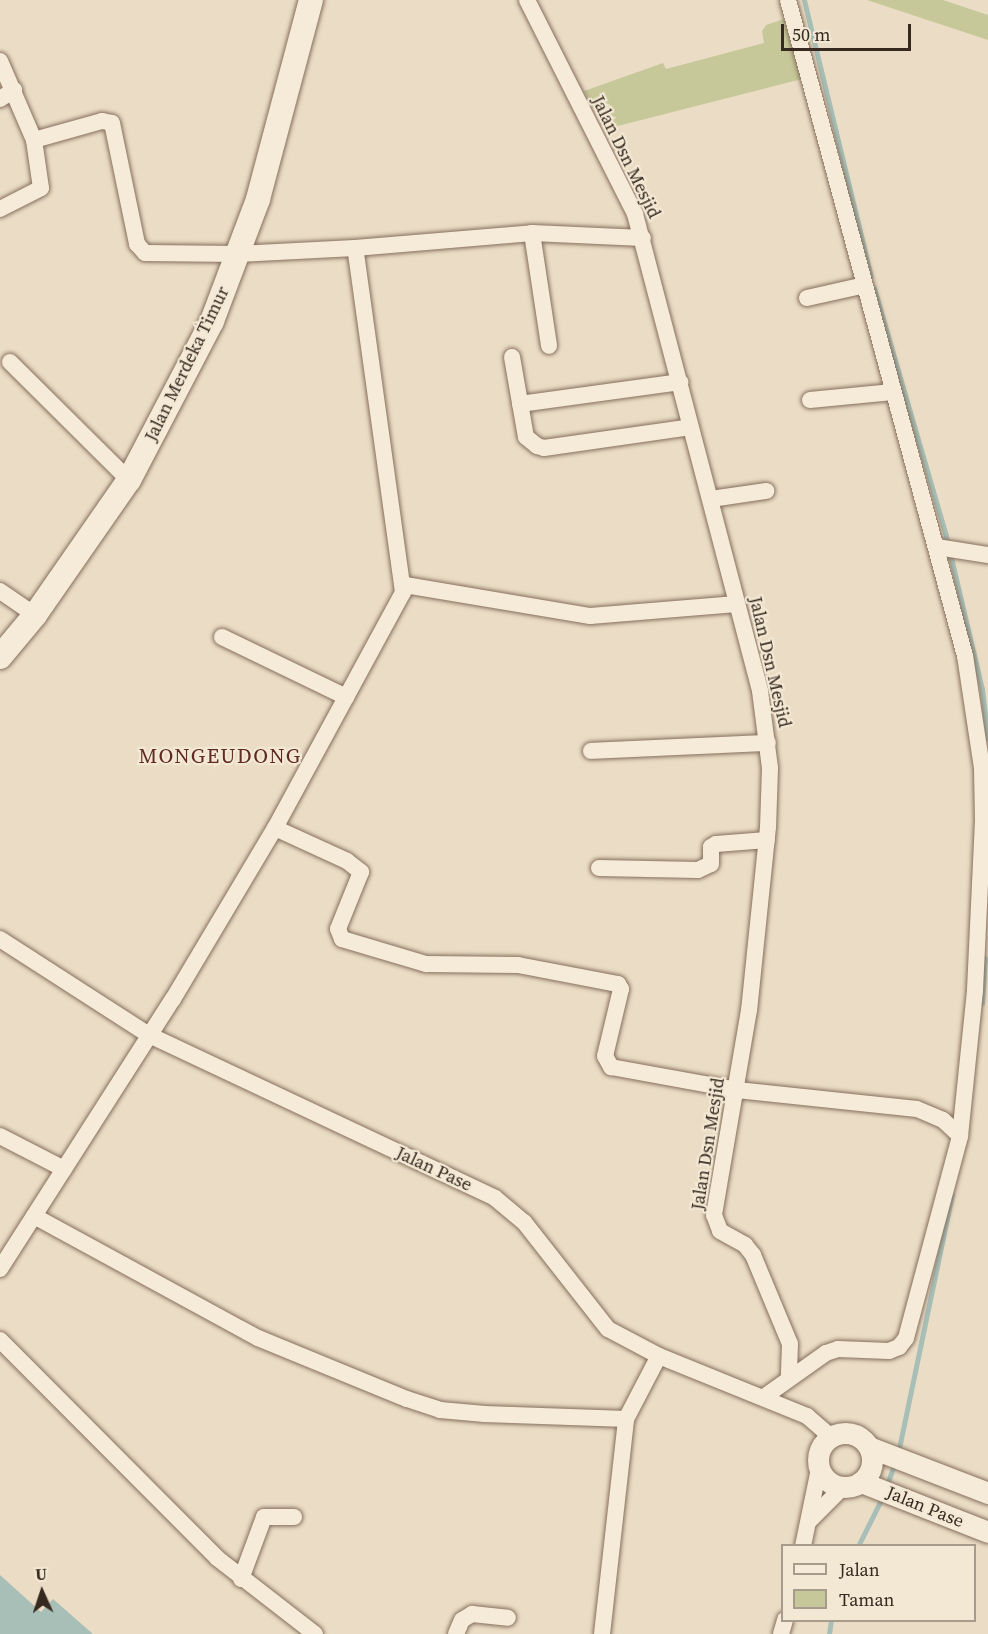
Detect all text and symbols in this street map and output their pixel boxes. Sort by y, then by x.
scale bar [784,12,914,50]
text: 50 m [792,22,830,47]
street label: Jalan Dsn Mesjid [587,92,665,222]
street label: Jalan Merdeka Timur [140,283,234,445]
street label: Jalan Dsn Mesjid [744,594,796,730]
district label: MONGEUDONG [138,743,302,769]
street label: Jalan Dsn Mesjid [687,1076,729,1212]
street label: Jalan Pase [392,1142,476,1196]
street label: Jalan Pase [883,1482,967,1532]
legend [781,1544,976,1622]
text: Jalan [839,1557,880,1582]
north arrow [12,1562,72,1622]
text: U [35,1563,47,1585]
text: Taman [839,1587,894,1612]

